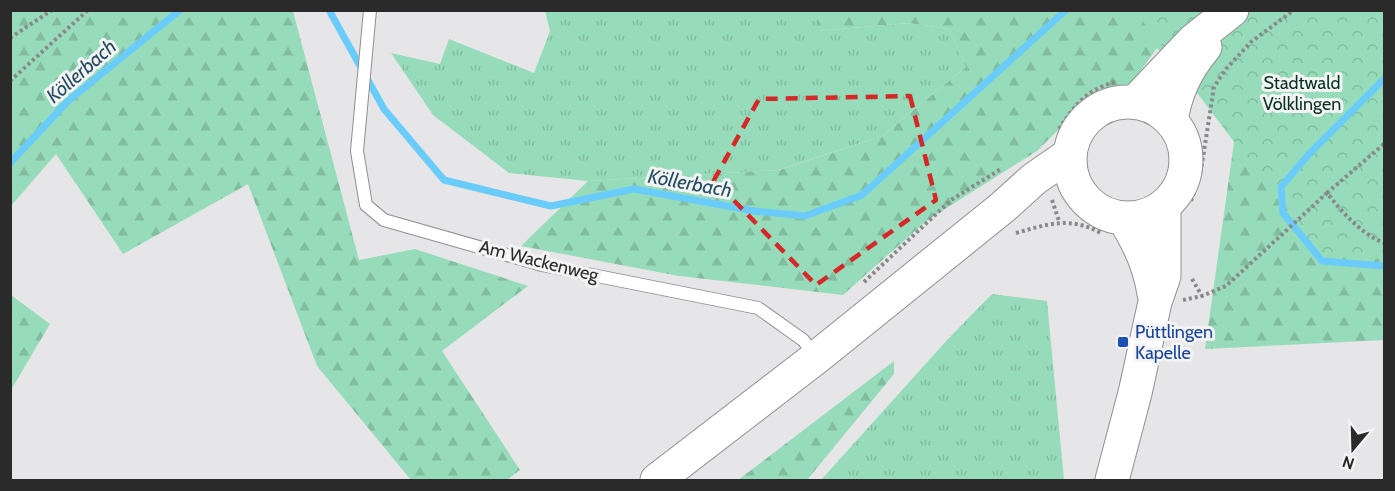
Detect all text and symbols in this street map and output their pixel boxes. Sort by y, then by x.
water label: Köllerbach [41,34,121,108]
park label: Stadtwald Völklingen [1263,72,1341,115]
water label: Köllerbach [646,164,734,202]
street label: Am Wackenweg [477,236,602,287]
place label: Püttlingen Kapelle [1135,321,1213,364]
marker: Püttlingen Kapelle [1116,335,1130,349]
north arrow [1323,419,1383,479]
text: N [1340,452,1357,474]

